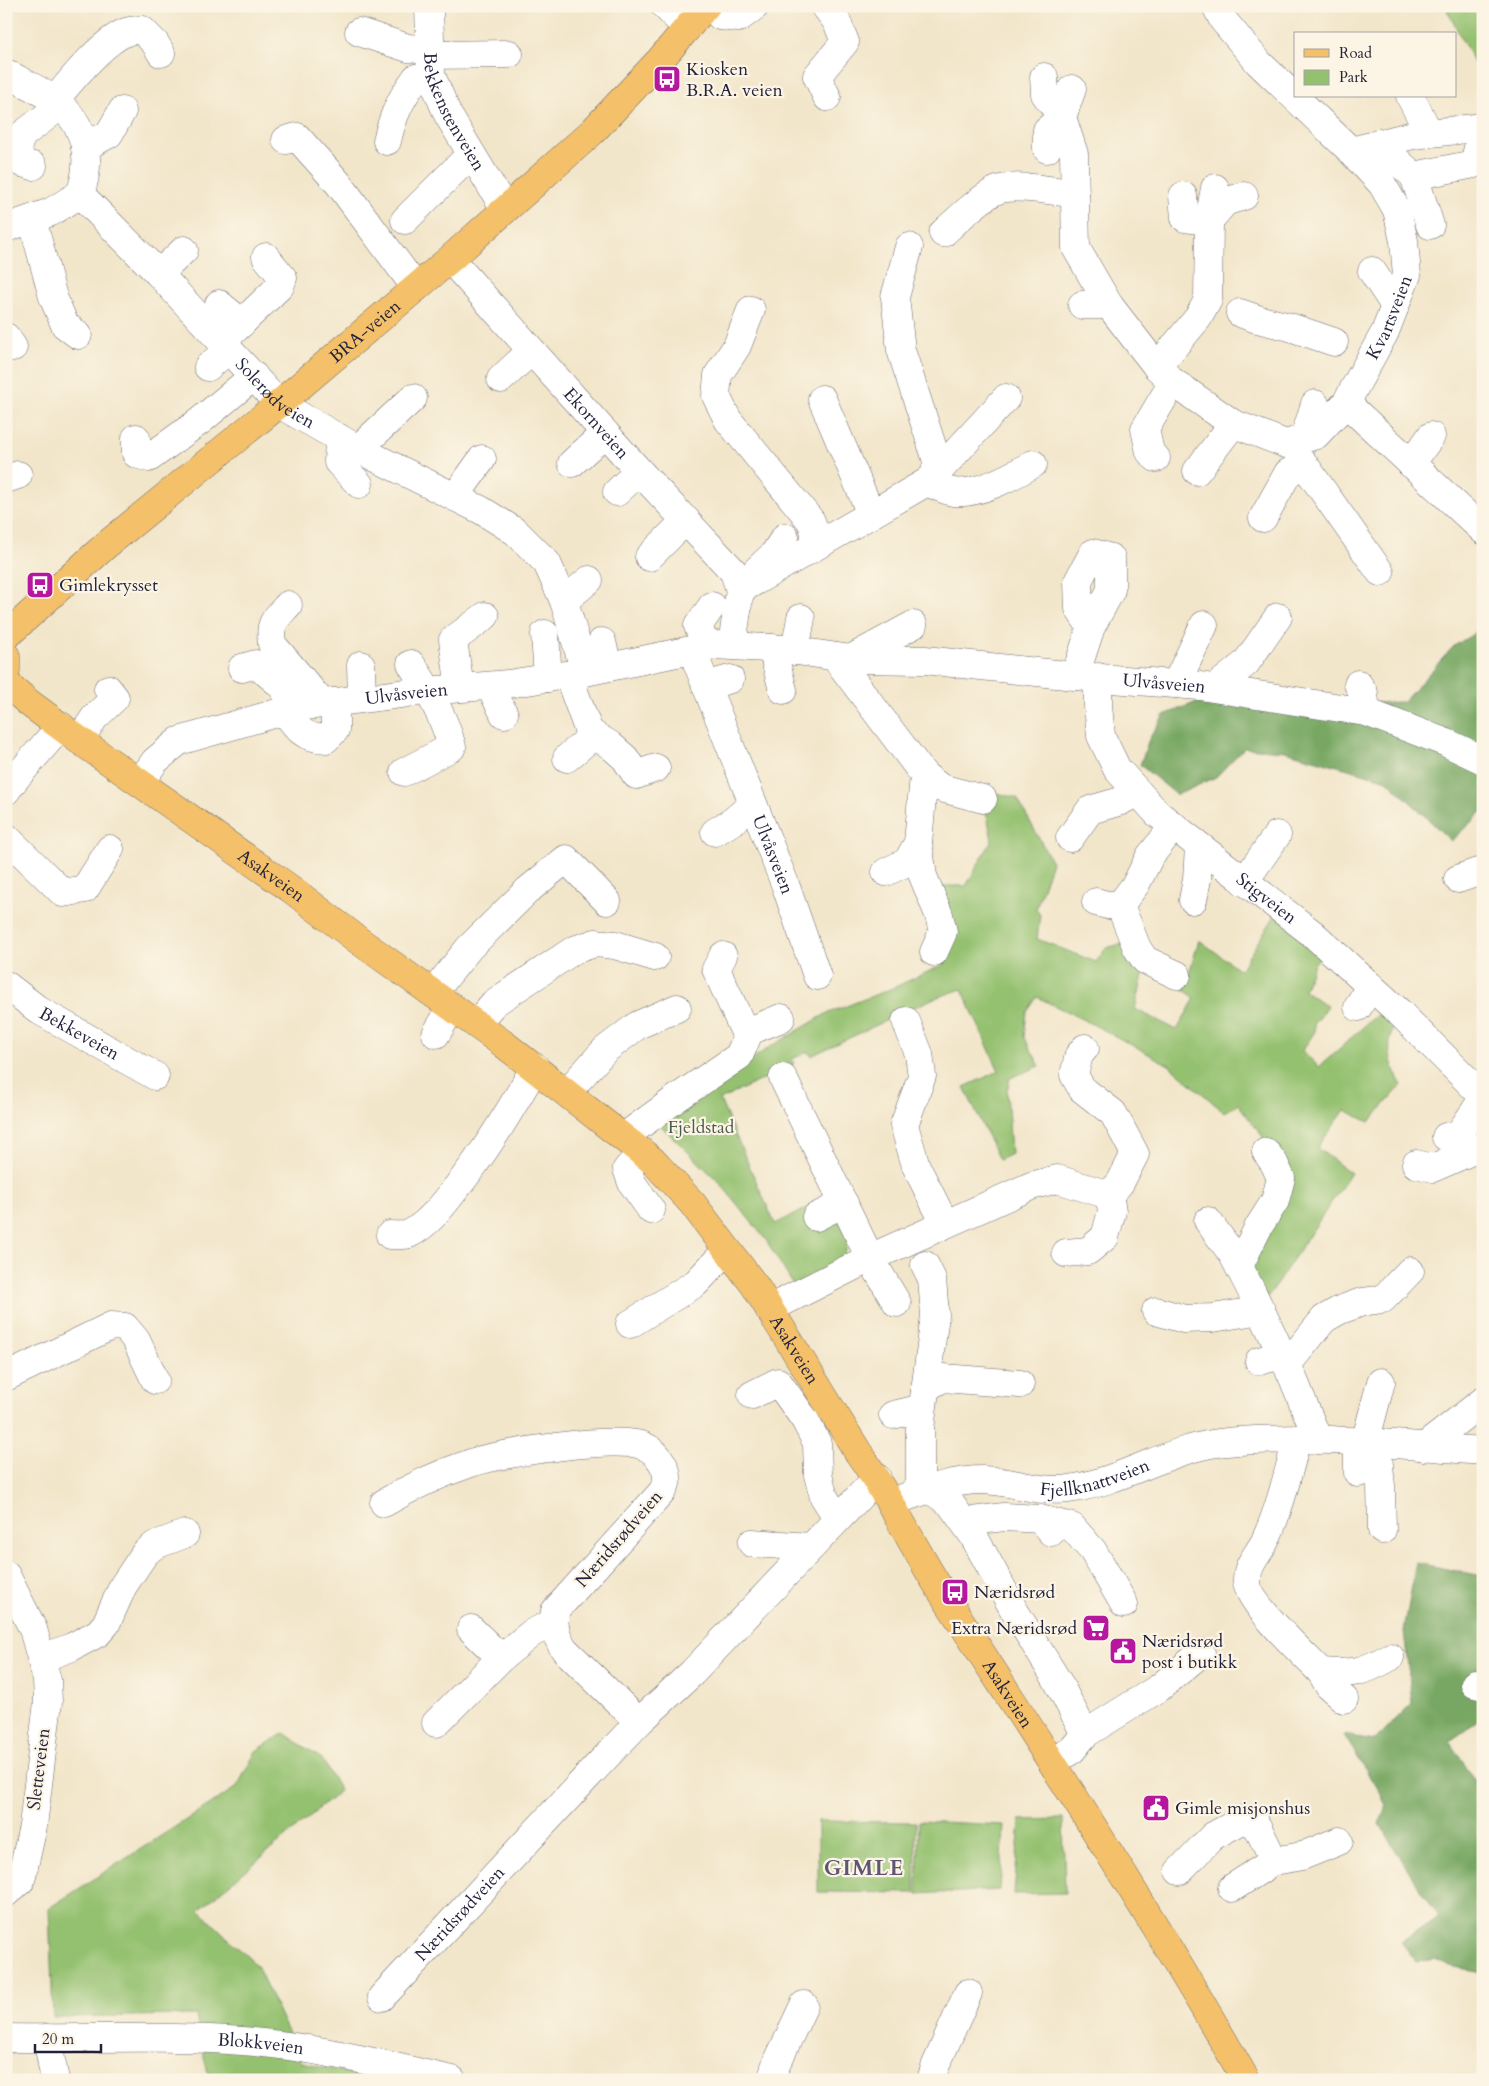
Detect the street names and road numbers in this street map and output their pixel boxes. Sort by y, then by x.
street label: Bekkenstenveien [418,52,492,176]
street label: Kvartsveien [1360,271,1419,364]
street label: BRA-veien [324,293,406,369]
street label: Solerødveien [230,352,320,435]
street label: Ekornveien [558,382,636,465]
street label: Ulvåsveien [1122,667,1208,699]
street label: Ulvåsveien [364,677,449,711]
street label: Ulvåsveien [746,811,800,898]
street label: Asakveien [233,843,311,908]
street label: Stigveien [1231,867,1303,930]
street label: Bekkeveien [35,1001,125,1066]
street label: Asakveien [763,1310,826,1390]
street label: Fjellknattveien [1039,1452,1154,1502]
street label: Næridsrødveien [570,1484,669,1593]
street label: Asakveien [976,1655,1039,1734]
street label: Sletteveien [22,1726,57,1811]
street label: Næridsrødveien [409,1860,511,1967]
street label: Blokkveien [217,2027,306,2061]

